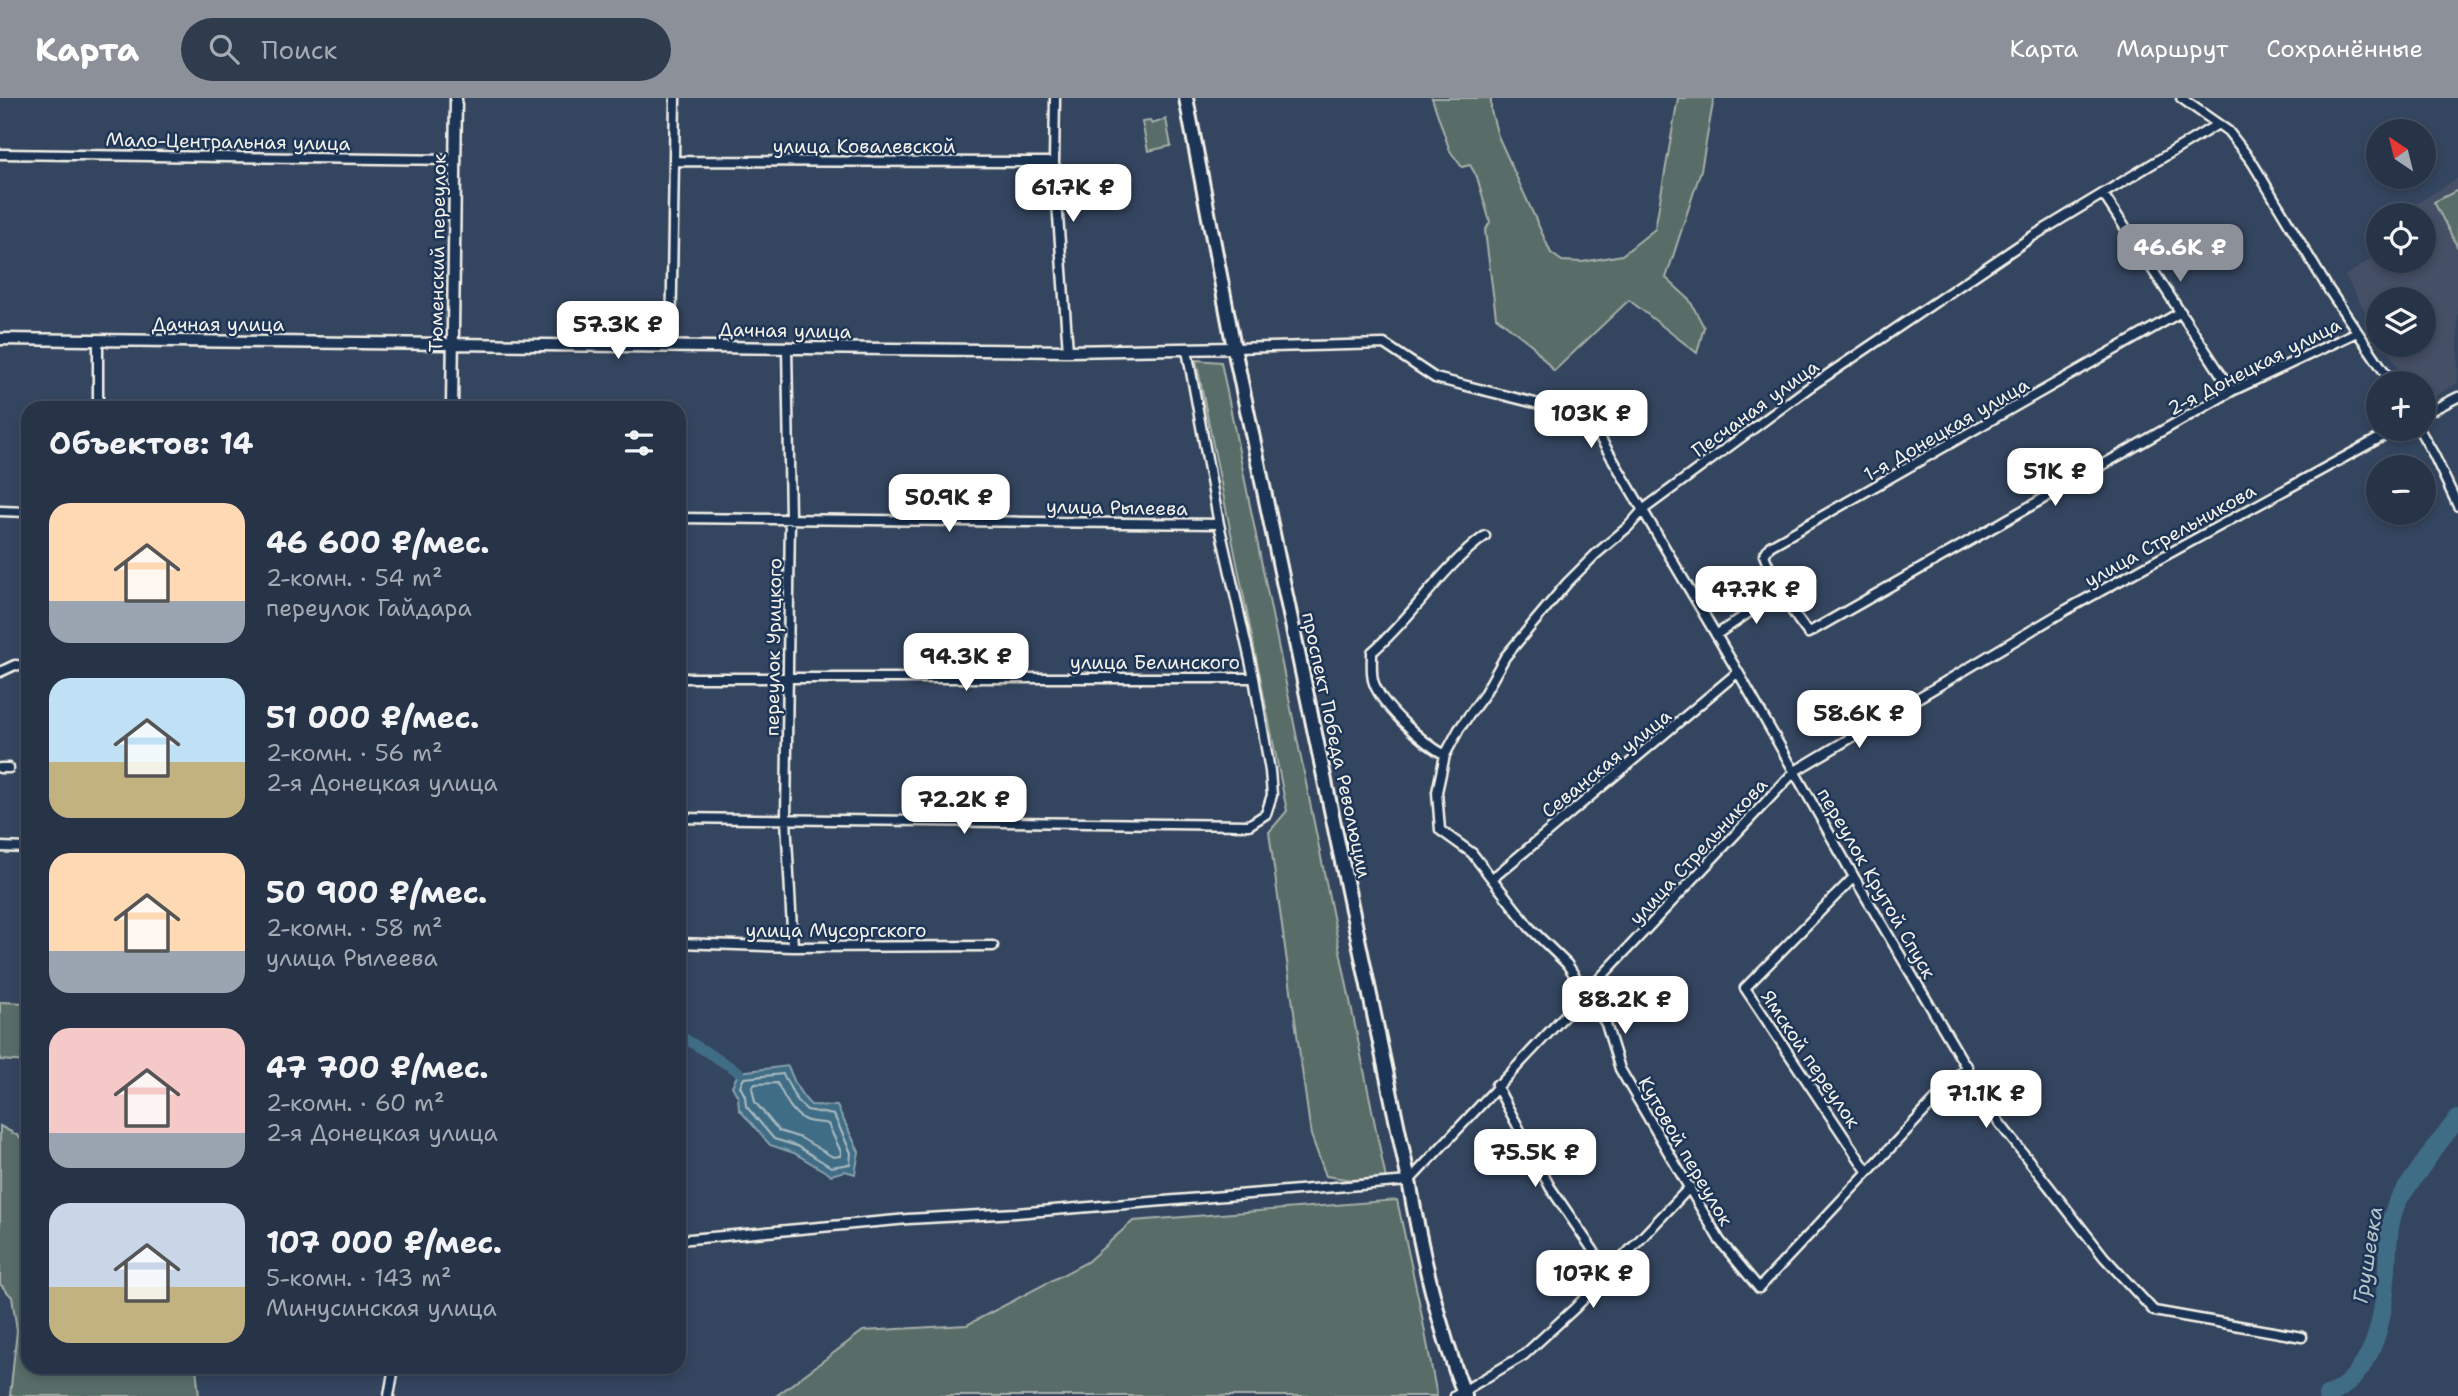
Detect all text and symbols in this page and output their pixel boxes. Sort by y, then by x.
search box [181,18,671,81]
text: Карта [35,27,139,72]
icon: search [205,30,243,68]
text: Поиск [261,32,337,67]
text: Карта [2010,33,2078,65]
text: Маршрут [2116,33,2228,65]
text: Сохранённые [2266,33,2423,65]
north arrow [2366,119,2436,189]
map controls [2366,119,2436,525]
street label: Мало-Центральная улица [105,127,351,156]
street label: улица Ковалевской [773,134,955,159]
street label: Тюменский переулок [423,154,452,352]
pin: 61.7K ₽ [1008,164,1138,224]
text: 61.7K ₽ [1031,172,1115,202]
button: locate [2366,203,2436,273]
pin: 46.6K ₽ [2115,225,2245,284]
text: 46.6K ₽ [2133,232,2227,262]
button: layers [2366,287,2436,357]
pin: 57.3K ₽ [553,302,683,361]
text: 57.3K ₽ [573,309,663,339]
street label: Дачная улица [152,312,285,337]
street label: 2-я Донецкая улица [2163,312,2345,421]
street label: Дачная улица [718,317,852,344]
street label: Песчаная улица [1687,354,1824,463]
button: + [2366,371,2436,441]
street label: 1-я Донецкая улица [1859,372,2034,487]
pin: 103K ₽ [1534,390,1648,450]
text: 103K ₽ [1550,398,1632,428]
text: Объектов: 14 [49,423,254,464]
icon: filters [620,424,658,462]
pin: 51K ₽ [2006,448,2104,508]
button: − [2366,455,2436,525]
text: 51K ₽ [2023,456,2087,486]
pin: 50.9K ₽ [884,474,1014,534]
street label: улица Стрельникова [2080,478,2260,593]
text: 50.9K ₽ [905,482,993,512]
street label: улица Рылеева [1046,494,1188,521]
text: 46 600 ₽/мес. [266,522,490,563]
icon: home [105,531,189,615]
street label: переулок Урицкого [759,558,788,736]
text: 2-комн. · 54 m² [266,563,443,593]
pin: 47.7K ₽ [1691,566,1821,626]
text: 47.7K ₽ [1711,574,1801,604]
text: переулок Гайдара [266,593,472,623]
street label: проспект Победа Революции [1296,610,1377,880]
pin: 94.3K ₽ [901,634,1031,693]
text: 94.3K ₽ [920,641,1012,671]
street label: улица Белинского [1070,650,1240,675]
pin: 58.6K ₽ [1794,690,1924,750]
text: 51 000 ₽/мес. [266,697,479,738]
text: 58.6K ₽ [1813,698,1905,728]
street label: Севанская улица [1536,703,1676,823]
icon: home [105,706,189,790]
text: 2-комн. · 56 m² [266,738,443,768]
text: 2-я Донецкая улица [266,768,498,798]
street label: улица Стрельникова [1624,772,1773,930]
pin: 72.2K ₽ [899,776,1029,836]
street label: переулок Крутой Спуск [1812,783,1942,983]
text: 72.2K ₽ [918,784,1010,814]
text: 50 900 ₽/мес. [266,872,487,913]
icon: home [105,881,189,965]
text: 2-комн. · 58 m² [266,913,443,943]
street label: улица Мусоргского [745,918,927,943]
text: улица Рылеева [266,943,438,973]
pin: 88.2K ₽ [1560,976,1690,1036]
text: 88.2K ₽ [1578,984,1672,1014]
street label: Ямской переулок [1755,985,1866,1133]
text: 47 700 ₽/мес. [266,1047,489,1088]
icon: home [105,1056,189,1140]
pin: 71.1K ₽ [1921,1070,2051,1130]
street label: Кутовой переулок [1633,1072,1739,1231]
text: 71.1K ₽ [1946,1078,2026,1108]
text: 2-комн. · 60 m² [266,1088,444,1118]
text: 2-я Донецкая улица [266,1118,498,1148]
pin: 75.5K ₽ [1470,1130,1600,1189]
text: 75.5K ₽ [1490,1137,1580,1167]
water label: Грушевка [2347,1204,2389,1306]
text: 107 000 ₽/мес. [266,1222,502,1263]
icon: home [105,1231,189,1315]
pin: 107K ₽ [1536,1250,1650,1310]
text: 107K ₽ [1552,1258,1634,1288]
text: 5-комн. · 143 m² [266,1263,452,1293]
text: Минусинская улица [266,1293,497,1323]

